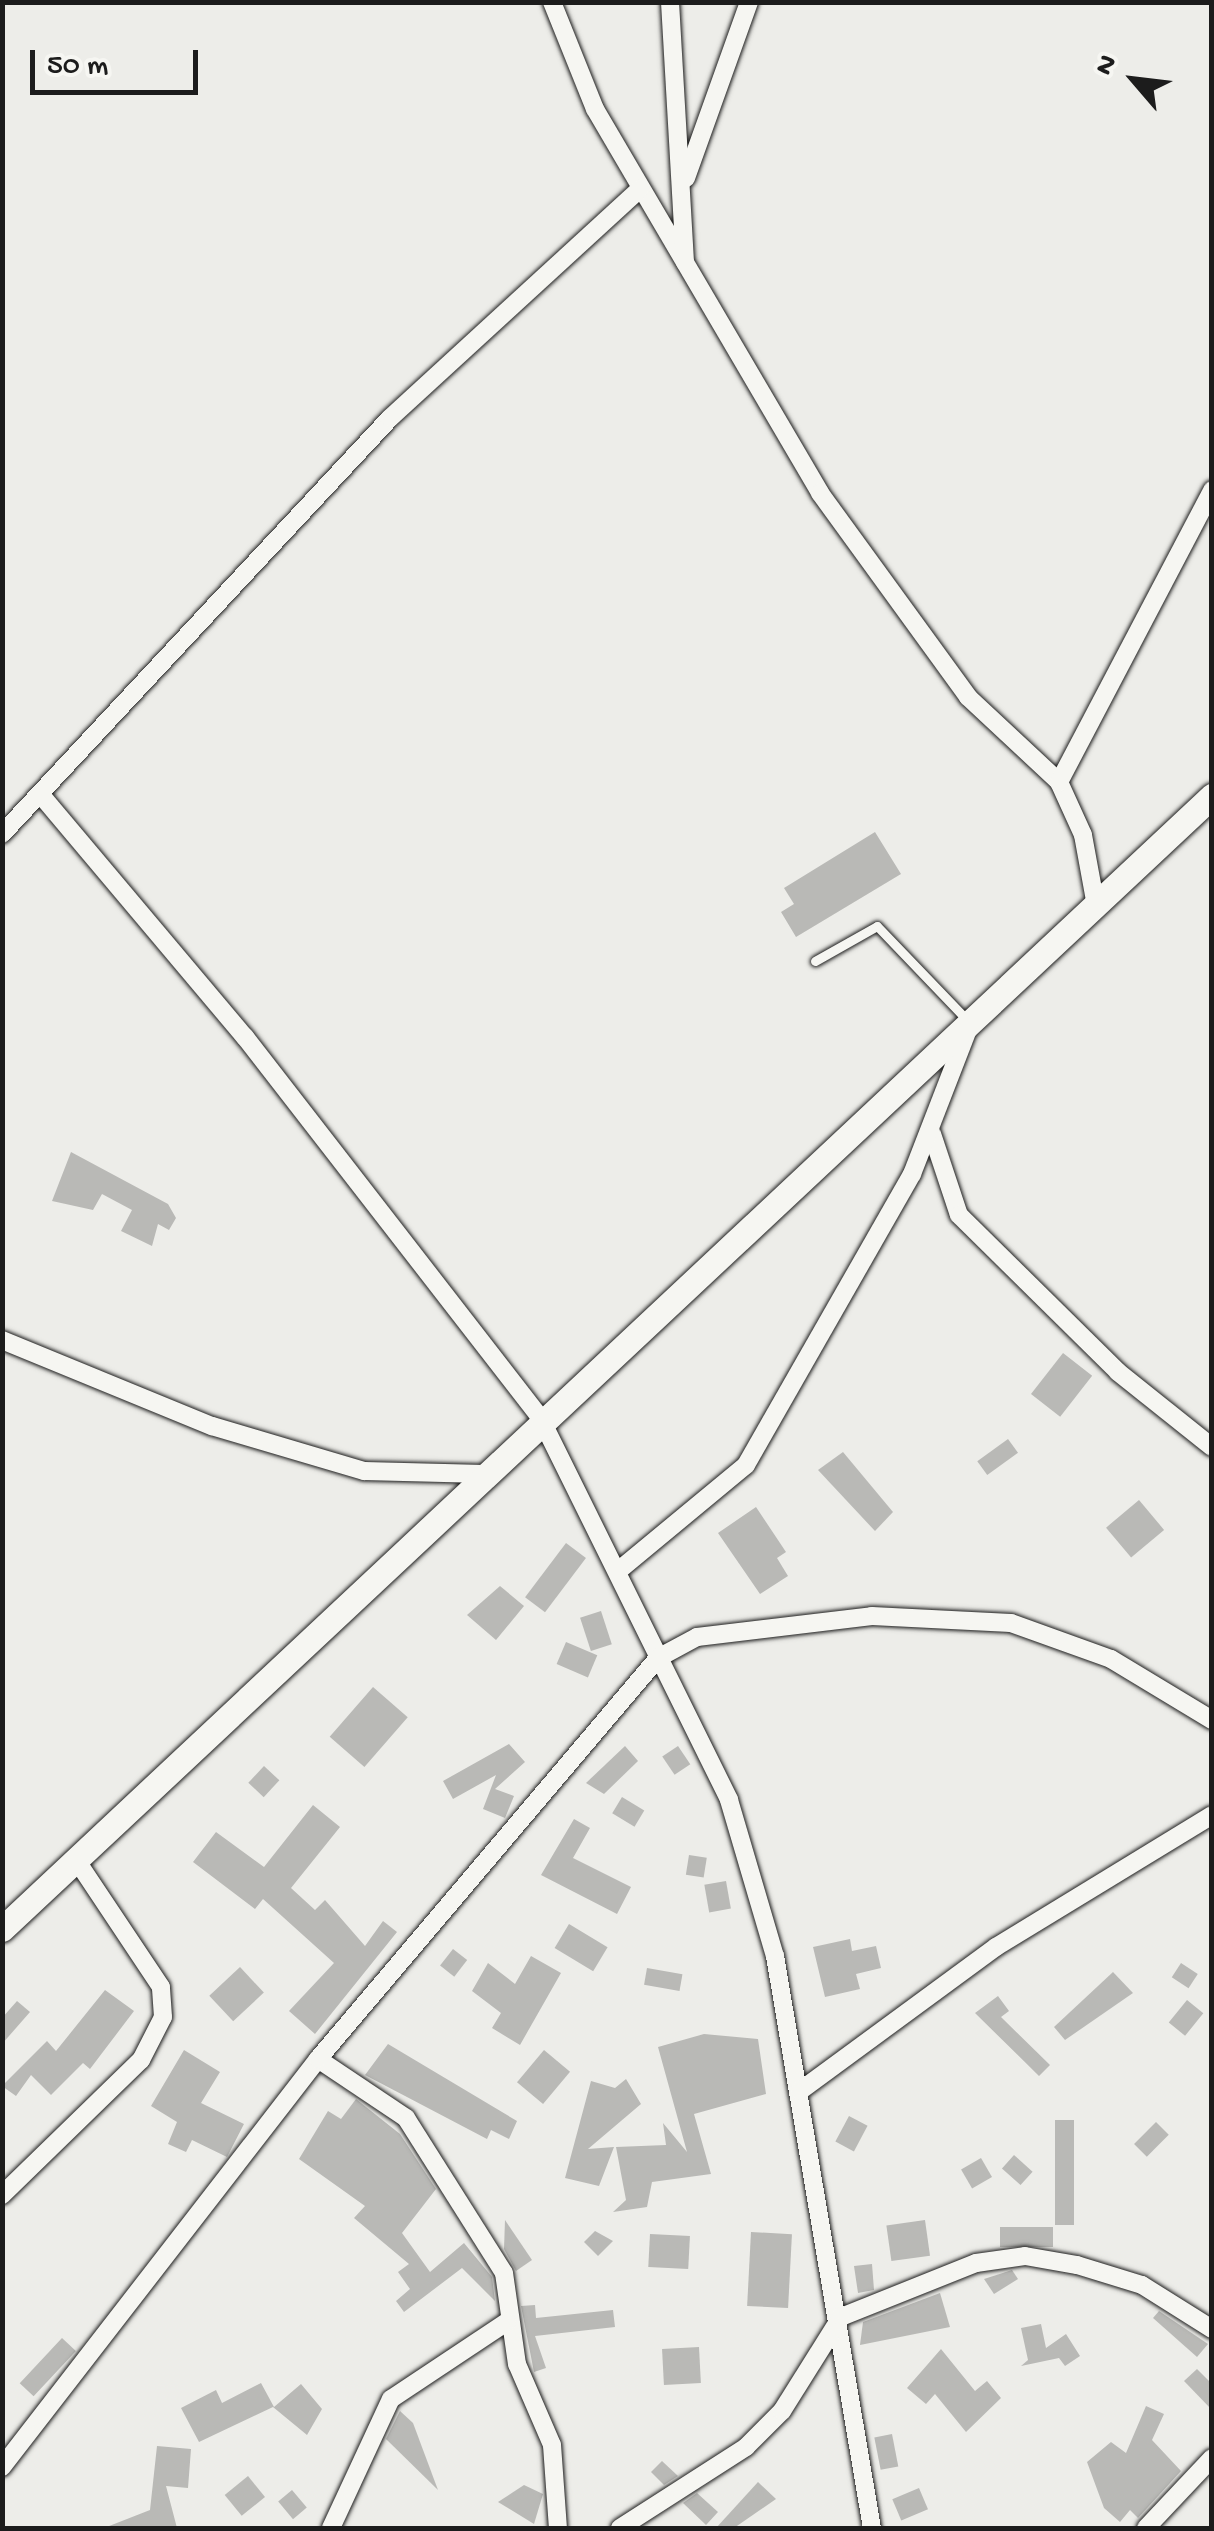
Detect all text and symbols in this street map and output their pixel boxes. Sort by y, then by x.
scale bar [35,30,202,92]
north arrow [1084,30,1184,130]
text: 50 m [47,50,108,85]
text: N [1088,50,1126,81]

